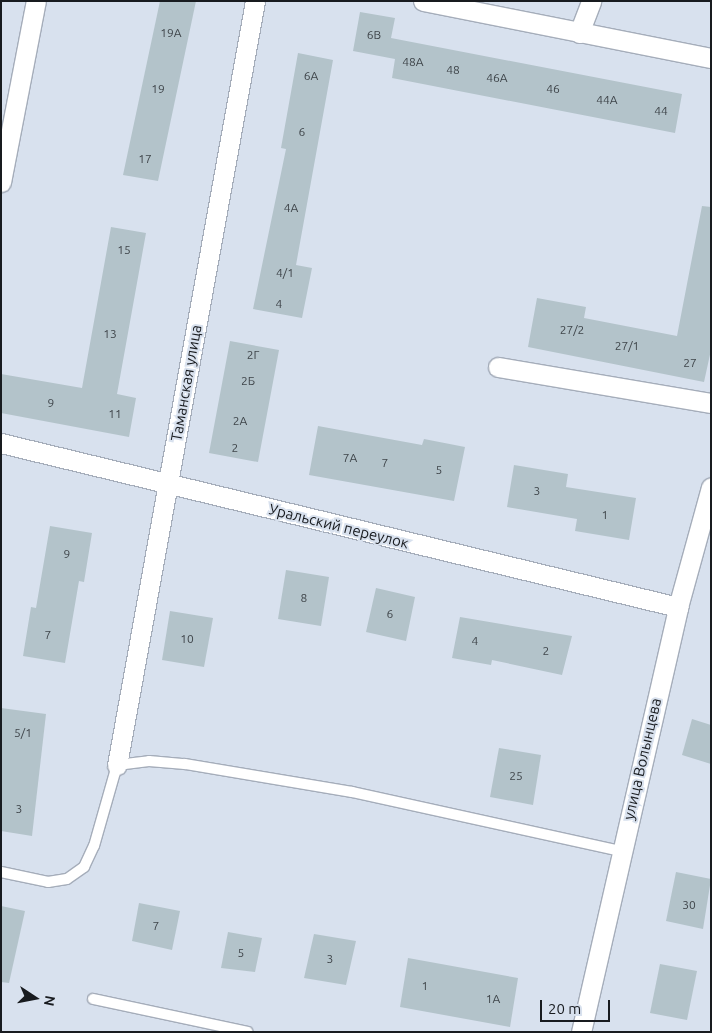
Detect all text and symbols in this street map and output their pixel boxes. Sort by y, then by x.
house number: 19А [160,26,182,40]
house number: 6В [367,28,381,42]
house number: 48А [402,55,424,69]
house number: 48 [446,63,460,77]
house number: 6А [304,69,318,83]
house number: 46А [486,71,508,85]
house number: 19 [151,82,165,96]
house number: 46 [546,82,560,96]
house number: 44А [596,93,618,107]
house number: 44 [654,104,668,118]
house number: 6 [299,125,305,139]
house number: 17 [138,152,152,166]
house number: 4А [284,201,298,215]
house number: 15 [117,243,131,257]
house number: 4/1 [276,266,294,280]
house number: 4 [276,297,282,311]
street label: Таманская улица [167,323,205,443]
house number: 27/2 [560,323,584,337]
house number: 13 [103,327,117,341]
house number: 27/1 [615,339,639,353]
house number: 2Г [247,348,259,362]
house number: 27 [683,356,697,370]
house number: 2Б [241,374,255,388]
house number: 9 [48,396,54,410]
house number: 11 [108,407,122,421]
house number: 2А [233,414,247,428]
house number: 2 [232,441,238,455]
house number: 7А [343,451,357,465]
house number: 7 [382,456,388,470]
house number: 5 [436,463,442,477]
house number: 3 [534,484,540,498]
street label: Уральский переулок [267,500,411,552]
house number: 1 [602,508,608,522]
house number: 9 [64,547,70,561]
house number: 8 [301,591,307,605]
house number: 6 [387,607,393,621]
house number: 7 [45,628,51,642]
house number: 10 [180,632,194,646]
house number: 4 [472,634,478,648]
house number: 2 [543,644,549,658]
street label: улица Волынцева [619,696,665,822]
house number: 5/1 [14,726,32,740]
house number: 25 [509,769,523,783]
house number: 3 [16,802,22,816]
house number: 30 [682,898,696,912]
house number: 7 [153,919,159,933]
house number: 5 [238,946,244,960]
house number: 3 [327,952,333,966]
north arrow [10,973,60,1023]
house number: 1 [422,979,428,993]
scale bar [542,990,612,1022]
house number: 1А [486,992,500,1006]
text: N [41,994,59,1008]
text: 20 m [548,1000,581,1017]

